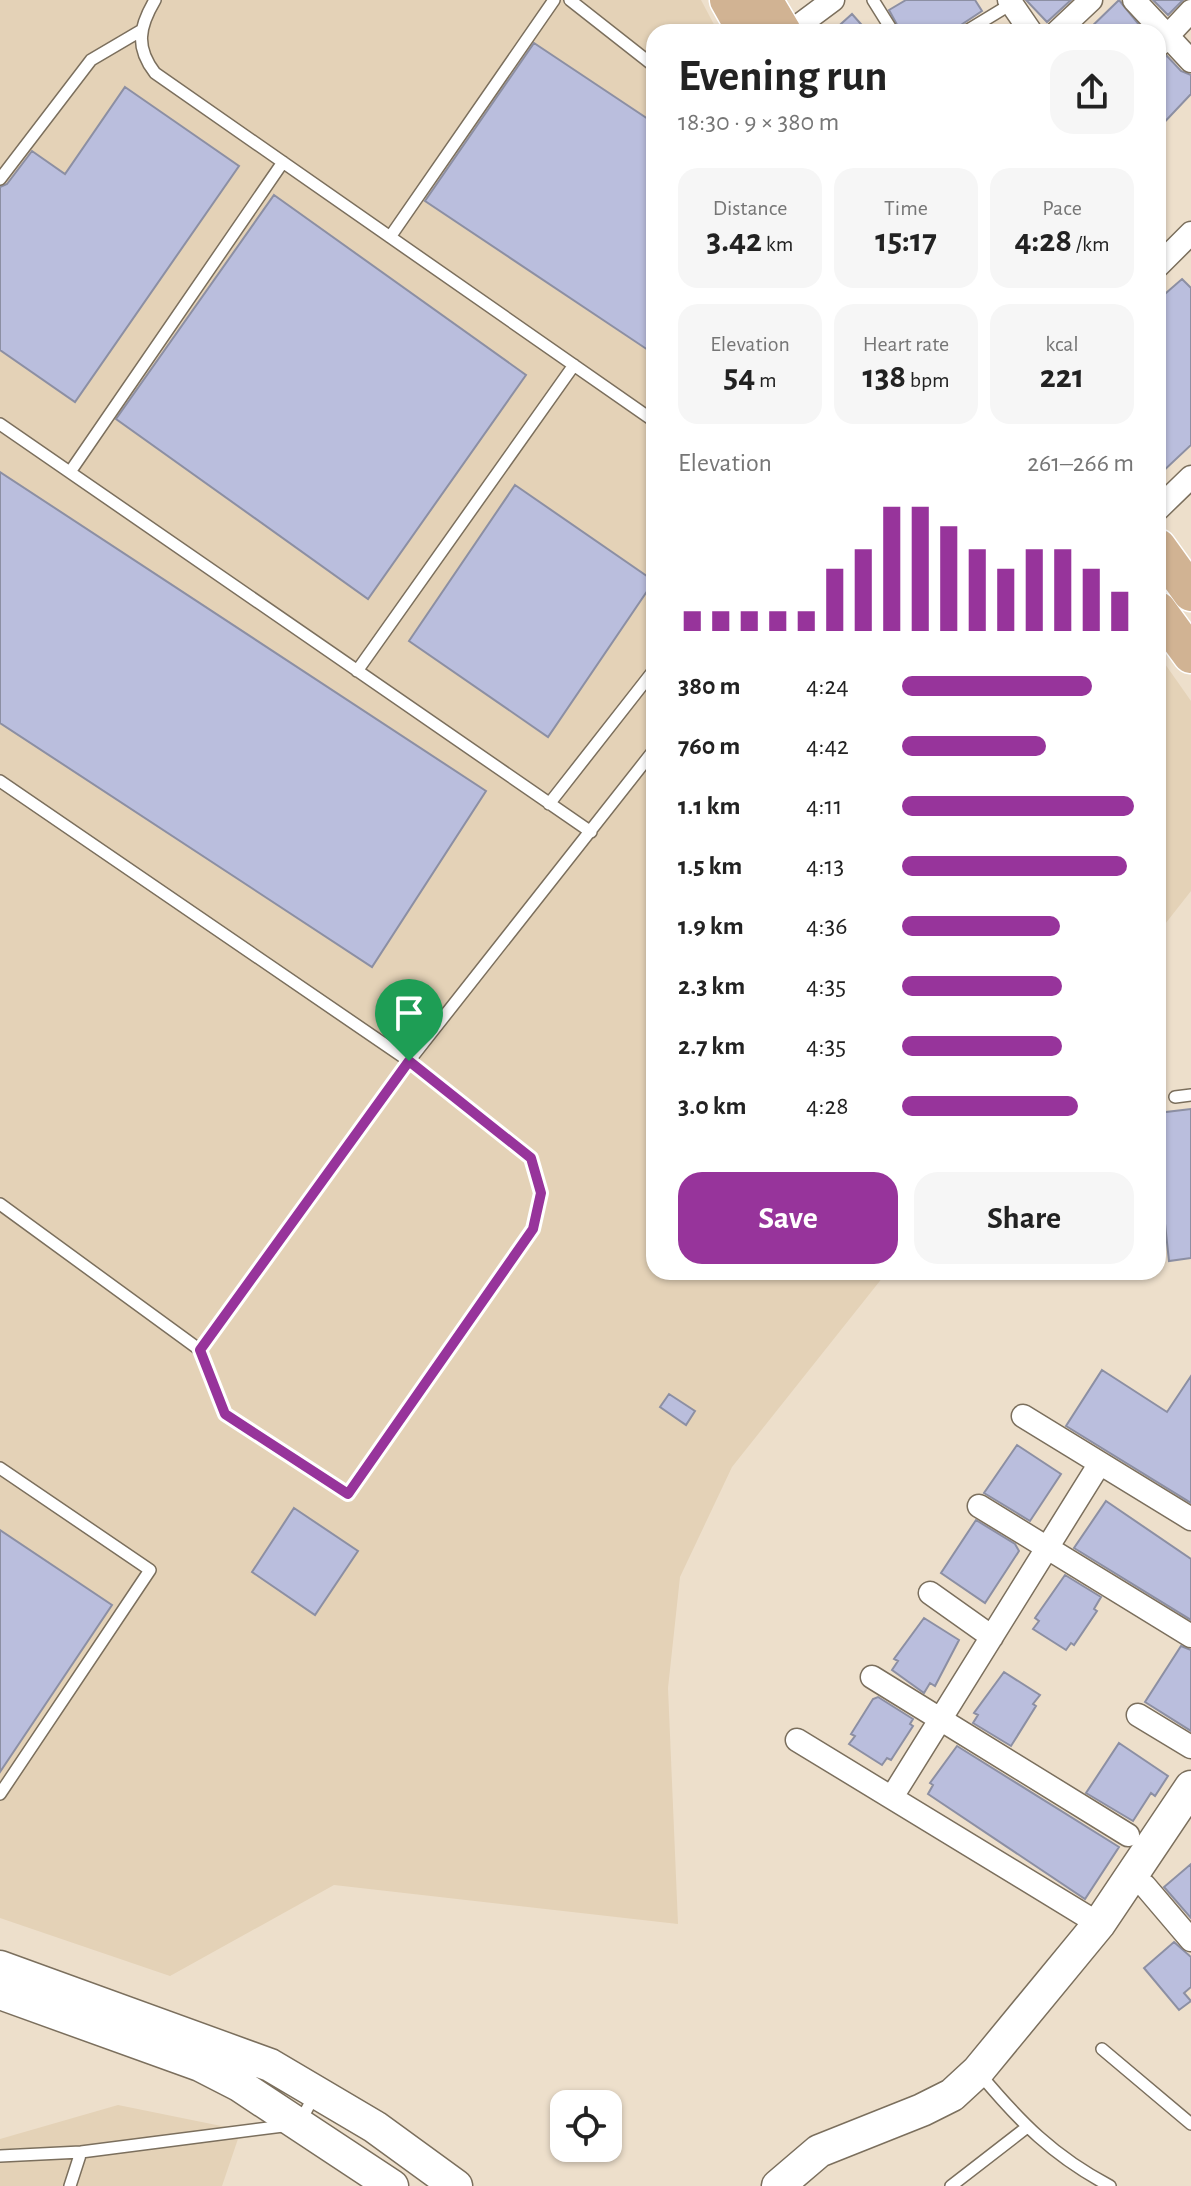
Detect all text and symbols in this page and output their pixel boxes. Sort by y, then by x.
button: share [1050,50,1134,134]
text: Evening run [678,55,887,99]
text: 18:30 · 9 × 380 m [678,109,839,135]
text: Distance [713,197,787,219]
text: Time [884,197,928,219]
text: Pace [1042,197,1082,219]
text: 3.42 [707,224,762,258]
text: 15:17 [875,224,937,258]
text: 4:28 [1014,224,1072,258]
text: km [762,233,793,255]
text: /km [1072,233,1110,255]
text: Elevation [710,333,790,355]
text: Heart rate [863,333,949,355]
text: kcal [1045,333,1079,355]
text: 54 [723,360,755,394]
text: 138 [862,360,906,394]
text: 221 [1040,360,1084,394]
text: m [755,369,777,391]
text: bpm [906,369,950,391]
text: Elevation [678,450,772,476]
text: 261–266 m [1027,450,1134,476]
text: 380 m [678,673,740,699]
text: 4:24 [806,673,849,699]
text: 760 m [678,733,740,759]
text: 4:42 [806,733,849,759]
text: 1.1 km [678,793,740,819]
text: 4:11 [806,793,842,819]
text: 1.5 km [678,853,742,879]
text: 4:13 [806,853,844,879]
text: 1.9 km [678,913,744,939]
text: 4:36 [806,913,847,939]
text: 2.3 km [678,973,745,999]
text: 4:35 [806,973,846,999]
pin [375,979,443,1061]
icon: arrive [387,991,431,1035]
text: 2.7 km [678,1033,745,1059]
text: 4:35 [806,1033,846,1059]
text: 3.0 km [678,1093,746,1119]
text: 4:28 [806,1093,849,1119]
button: Save [678,1172,898,1264]
button: Share [914,1172,1134,1264]
map controls [550,2090,622,2162]
button: locate [550,2090,622,2162]

